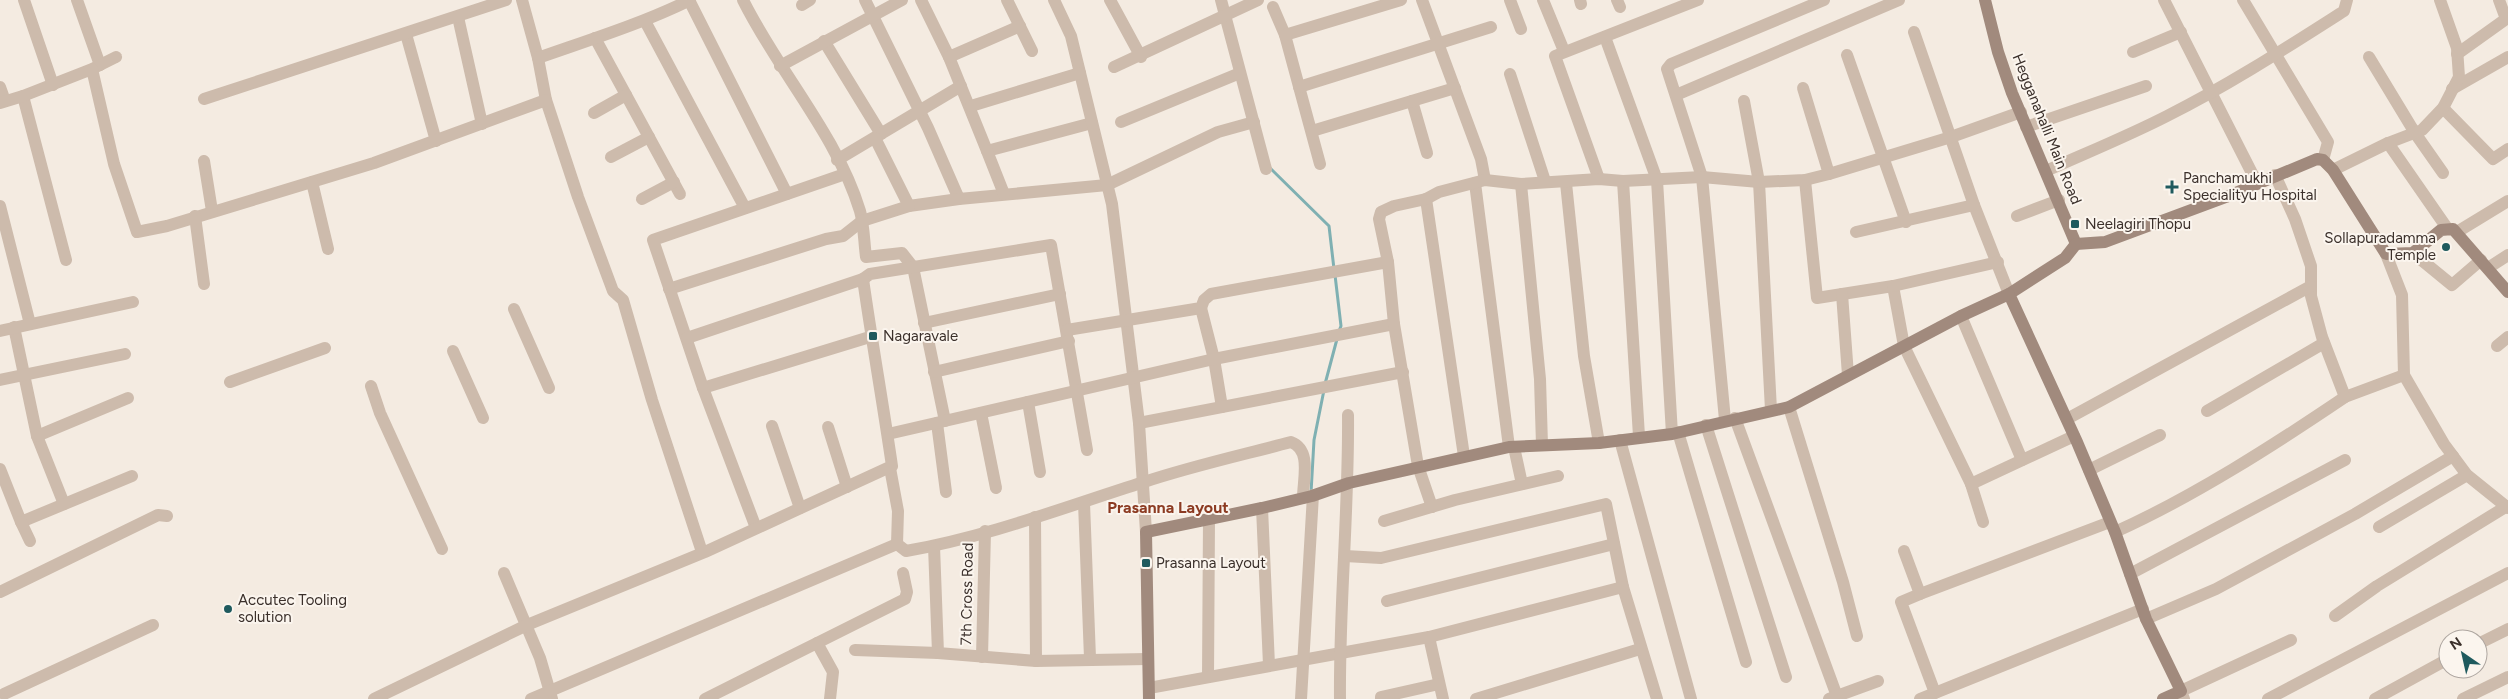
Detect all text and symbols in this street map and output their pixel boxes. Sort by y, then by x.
street label: Hegganahalli Main Road [2009,51,2085,207]
place label: Panchamukhi Specialityu Hospital [2183,169,2317,204]
marker: Panchamukhi Specialityu Hospital [2165,180,2179,194]
place label: Neelagiri Thopu [2085,215,2191,233]
marker: Neelagiri Thopu [2069,218,2081,230]
place label: Sollapuradamma Temple [2324,229,2436,264]
marker: Sollapuradamma Temple [2440,241,2452,253]
place label: Nagaravale [883,327,958,345]
marker: Nagaravale [867,330,879,342]
district label: Prasanna Layout [1107,498,1229,517]
street label: 7th Cross Road [957,543,977,645]
place label: Prasanna Layout [1156,554,1266,572]
marker: Prasanna Layout [1140,557,1152,569]
place label: Accutec Tooling solution [238,591,347,626]
marker: Accutec Tooling solution [222,603,234,615]
north arrow [2438,629,2488,679]
text: N [2447,634,2465,654]

